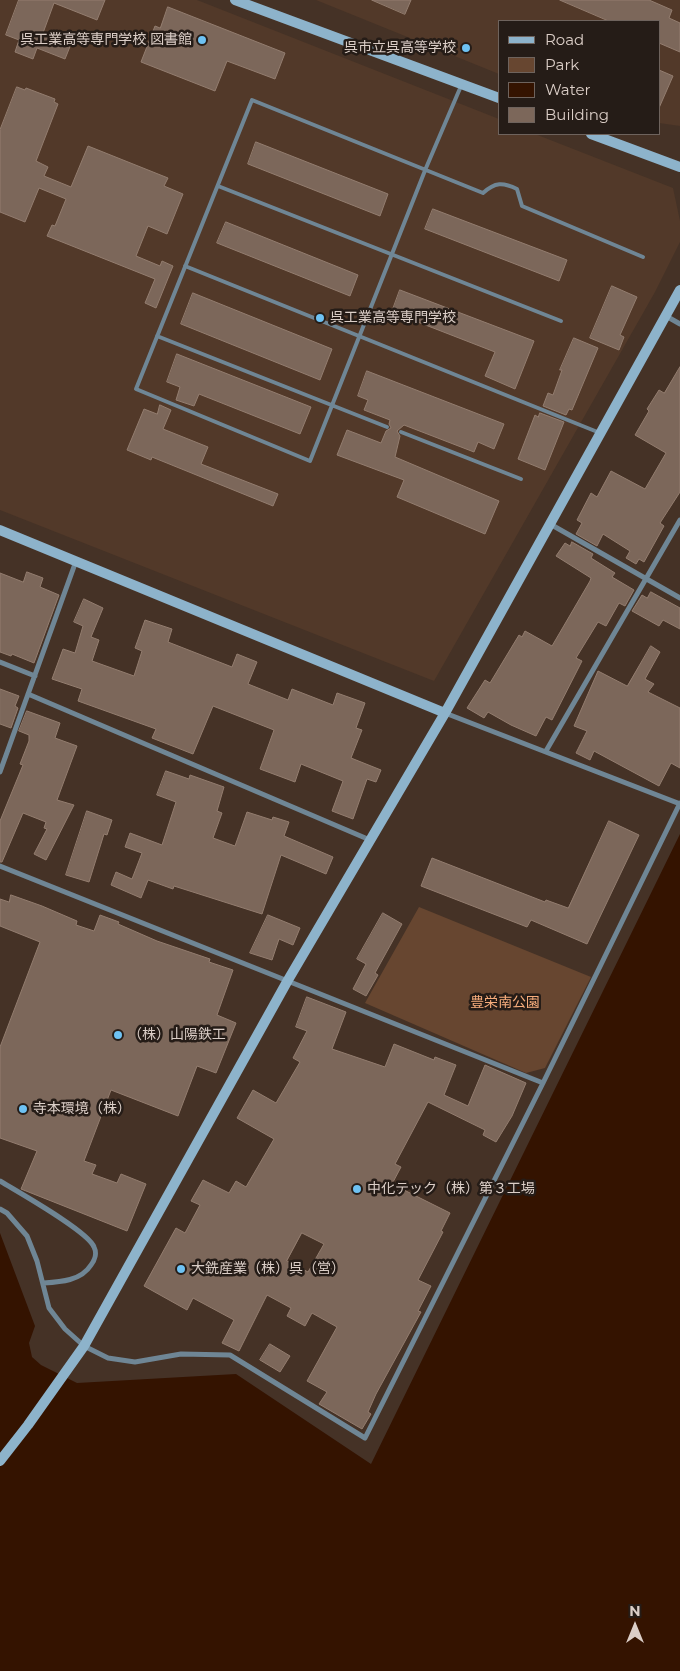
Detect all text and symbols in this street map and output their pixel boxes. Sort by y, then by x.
legend [498,20,660,135]
text: Road [545,30,584,49]
place label: 呉工業高等専門学校 図書館 [20,32,192,48]
marker: 呉工業高等専門学校 図書館 [196,34,208,46]
place label: 呉市立呉高等学校 [344,40,456,56]
marker: 呉市立呉高等学校 [460,42,472,54]
text: Park [545,55,579,74]
text: Water [545,80,591,99]
text: Building [545,105,609,124]
place label: 呉工業高等専門学校 [330,310,456,326]
marker: 呉工業高等専門学校 [314,312,326,324]
park label: 豊栄南公園 [470,995,540,1011]
place label: （株）山陽鉄工 [128,1027,226,1043]
marker: （株）山陽鉄工 [112,1029,124,1041]
place label: 寺本環境（株） [33,1101,131,1117]
marker: 寺本環境（株） [17,1103,29,1115]
place label: 中化テック（株）第３工場 [367,1181,535,1197]
marker: 中化テック（株）第３工場 [351,1183,363,1195]
place label: 大銑産業（株）呉（営） [191,1261,345,1277]
marker: 大銑産業（株）呉（営） [175,1263,187,1275]
north arrow [610,1601,660,1651]
text: N [629,1602,641,1620]

